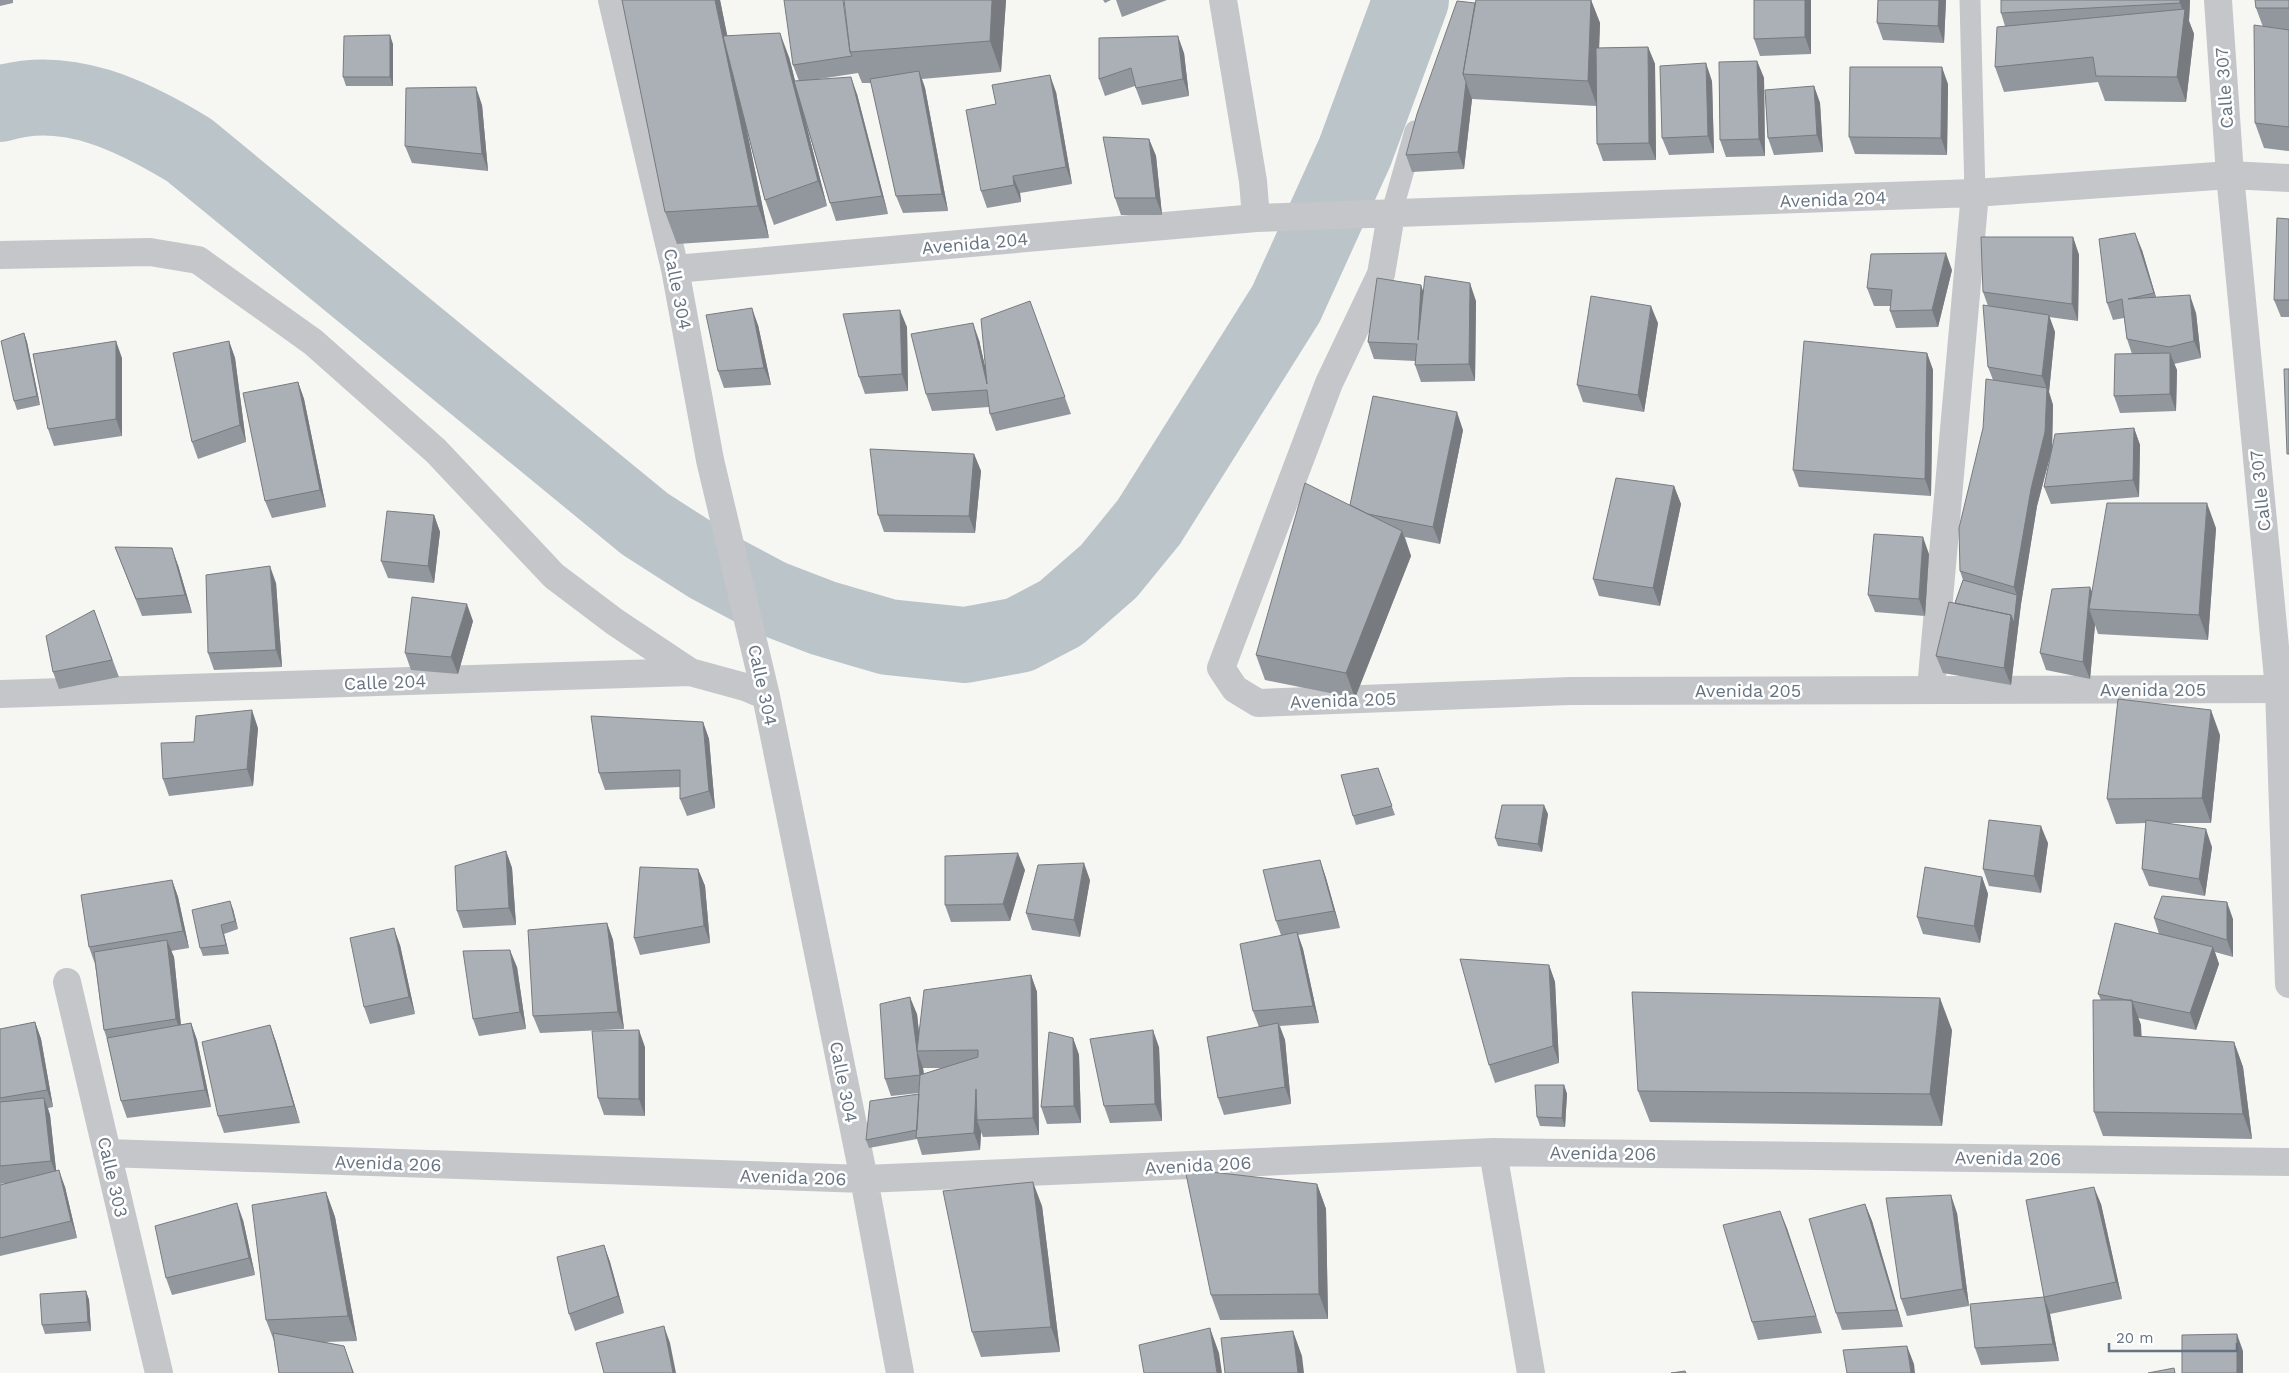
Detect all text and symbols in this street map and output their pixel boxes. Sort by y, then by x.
street label: Calle 307 [2211,47,2237,129]
street label: Avenida 204 [1779,187,1887,211]
street label: Avenida 204 [921,228,1029,258]
street label: Calle 304 [660,246,696,332]
street label: Calle 307 [2245,449,2275,533]
street label: Calle 304 [744,642,782,728]
street label: Calle 204 [343,670,427,694]
street label: Avenida 205 [2100,679,2206,700]
street label: Avenida 205 [1695,680,1801,701]
street label: Avenida 205 [1290,688,1396,712]
street label: Calle 304 [826,1039,862,1125]
street label: Calle 303 [94,1135,132,1219]
street label: Avenida 206 [1549,1142,1657,1164]
street label: Avenida 206 [1954,1147,2062,1169]
street label: Avenida 206 [334,1151,442,1175]
street label: Avenida 206 [1144,1152,1252,1178]
street label: Avenida 206 [739,1165,847,1189]
scale bar [2109,1320,2236,1352]
text: 20 m [2116,1329,2154,1347]

